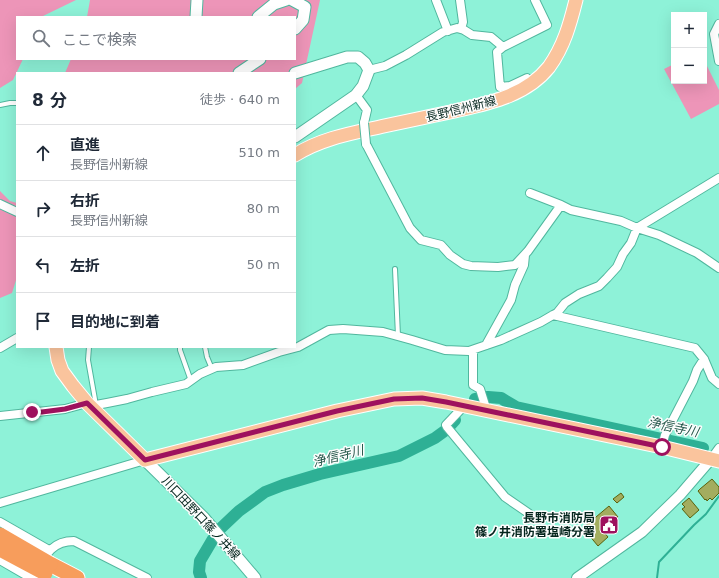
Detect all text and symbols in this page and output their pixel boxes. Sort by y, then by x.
map controls [671,12,707,84]
button: + [671,12,707,48]
search box [16,16,296,60]
icon: search [30,27,52,49]
text: ここで検索 [62,31,137,49]
button: − [671,48,707,84]
text: 8 分 [32,90,67,110]
text: 徒歩 · 640 m [200,92,280,107]
street label: 長野信州新線 [424,93,498,125]
text: 直進 [70,136,100,154]
icon: ahead [32,142,54,164]
text: 510 m [238,145,280,160]
text: 長野信州新線 [70,157,148,172]
text: 右折 [70,192,100,210]
icon: right [32,198,54,220]
text: 80 m [247,201,280,216]
text: 長野信州新線 [70,213,148,228]
icon: left [32,254,54,276]
text: 左折 [70,257,100,275]
text: 50 m [247,257,280,272]
icon: arrive [32,310,54,332]
text: 目的地に到着 [70,313,160,331]
route end [23,403,41,421]
water label: 浄信寺川 [646,414,702,440]
route start [653,438,671,456]
water label: 浄信寺川 [311,442,367,470]
street label: 川口田野口篠ノ井線 [159,474,243,562]
place label: 長野市消防局 篠ノ井消防署塩崎分署 [475,511,595,539]
public building icon: 長野市消防局 篠ノ井消防署塩崎分署 [598,514,620,536]

